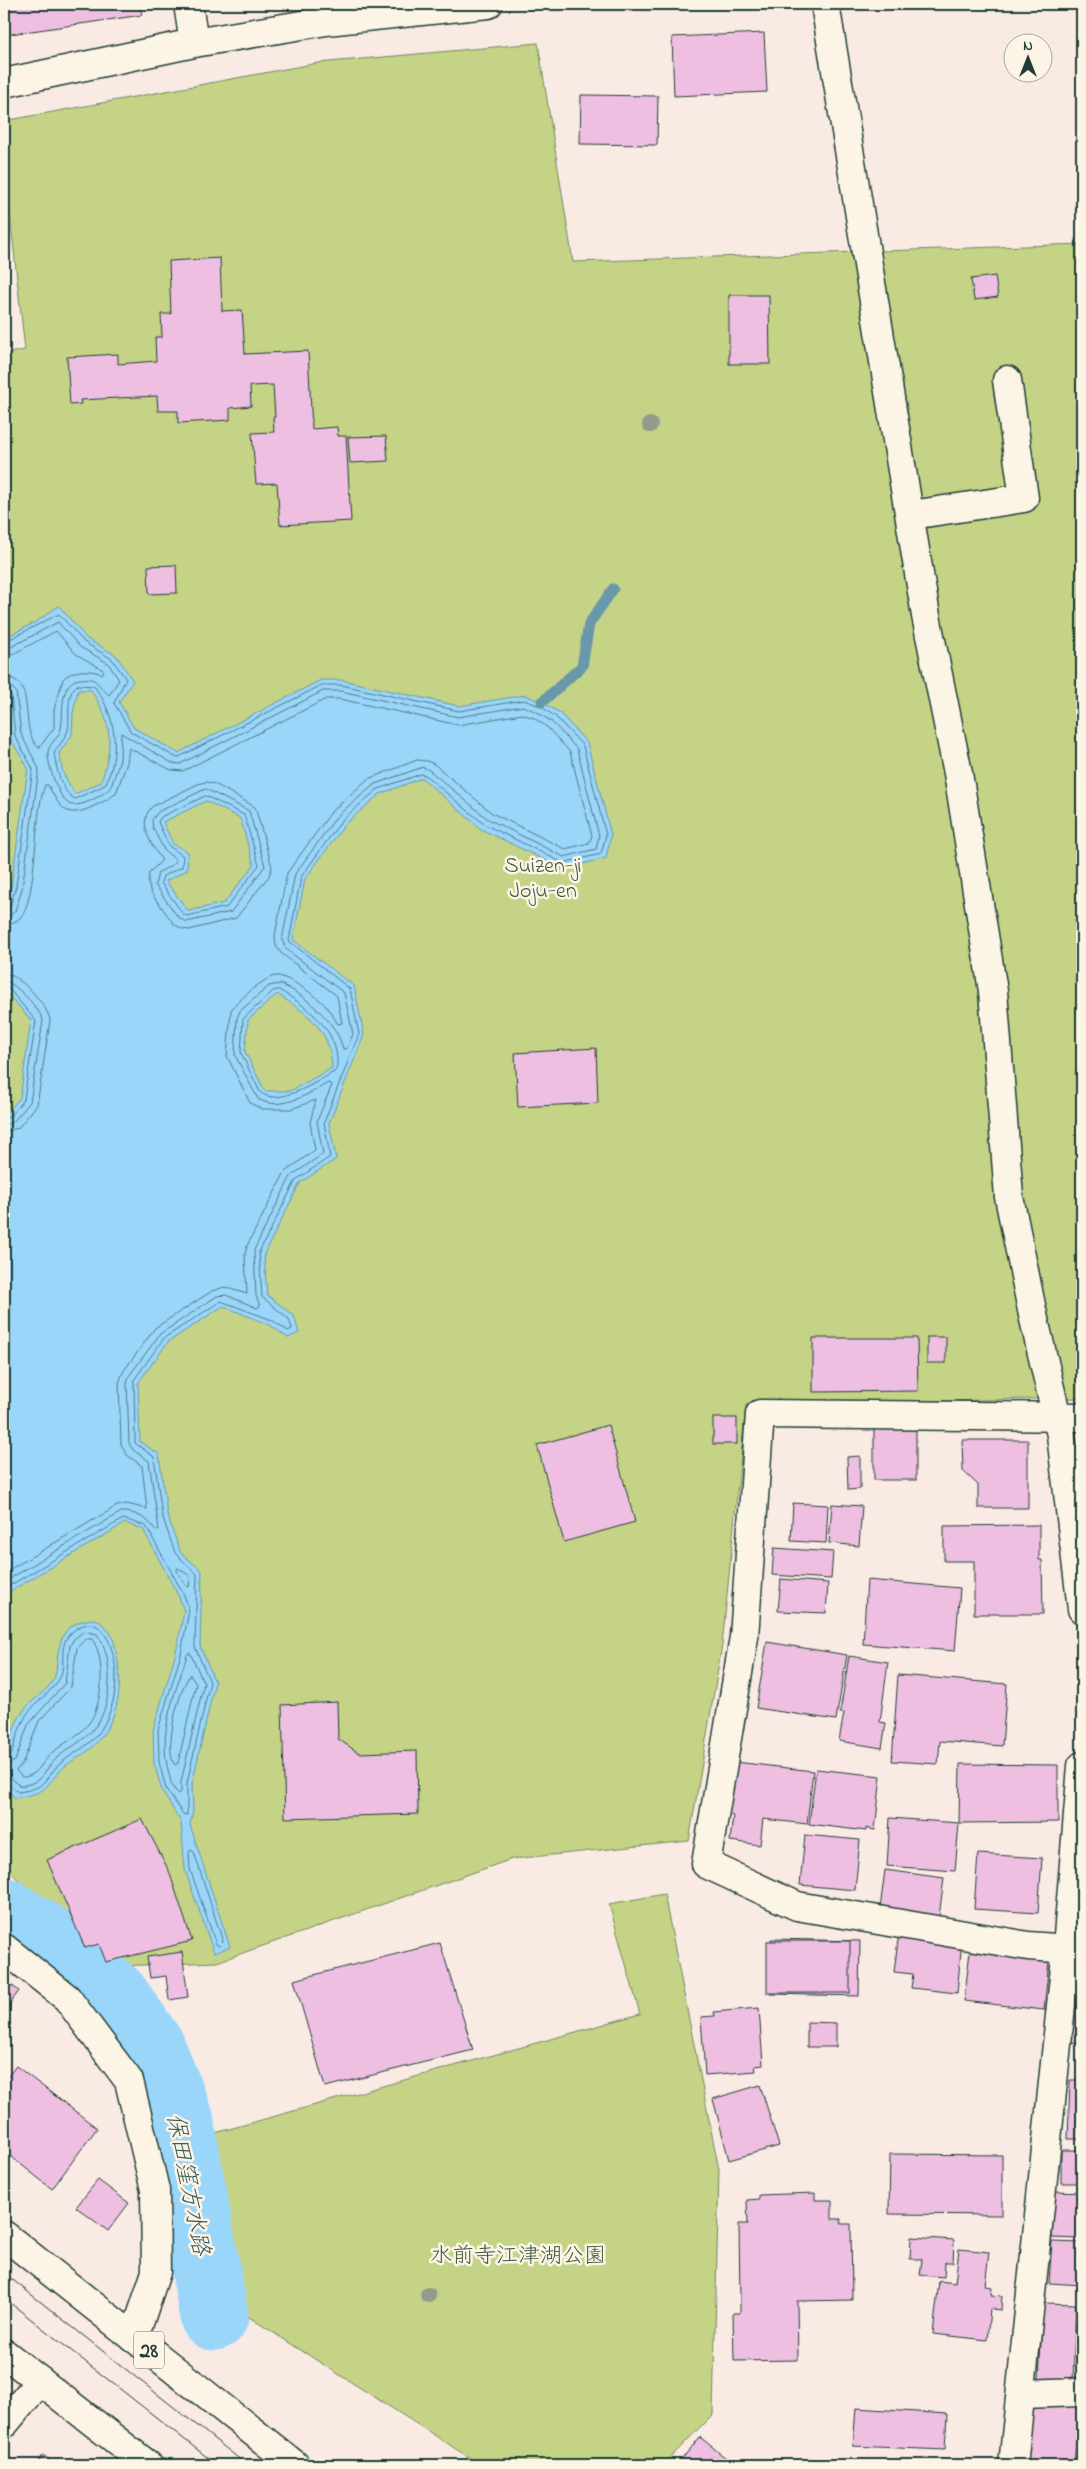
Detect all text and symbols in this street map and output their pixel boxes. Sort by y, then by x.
north arrow [1004,32,1054,82]
text: N [1023,36,1033,57]
park label: Suizen-ji Joju-en [504,851,582,908]
water label: 保田窪方水路 [156,2110,218,2260]
park label: 水前寺江津湖公園 [430,2241,606,2273]
road number: 28 [134,2332,164,2368]

